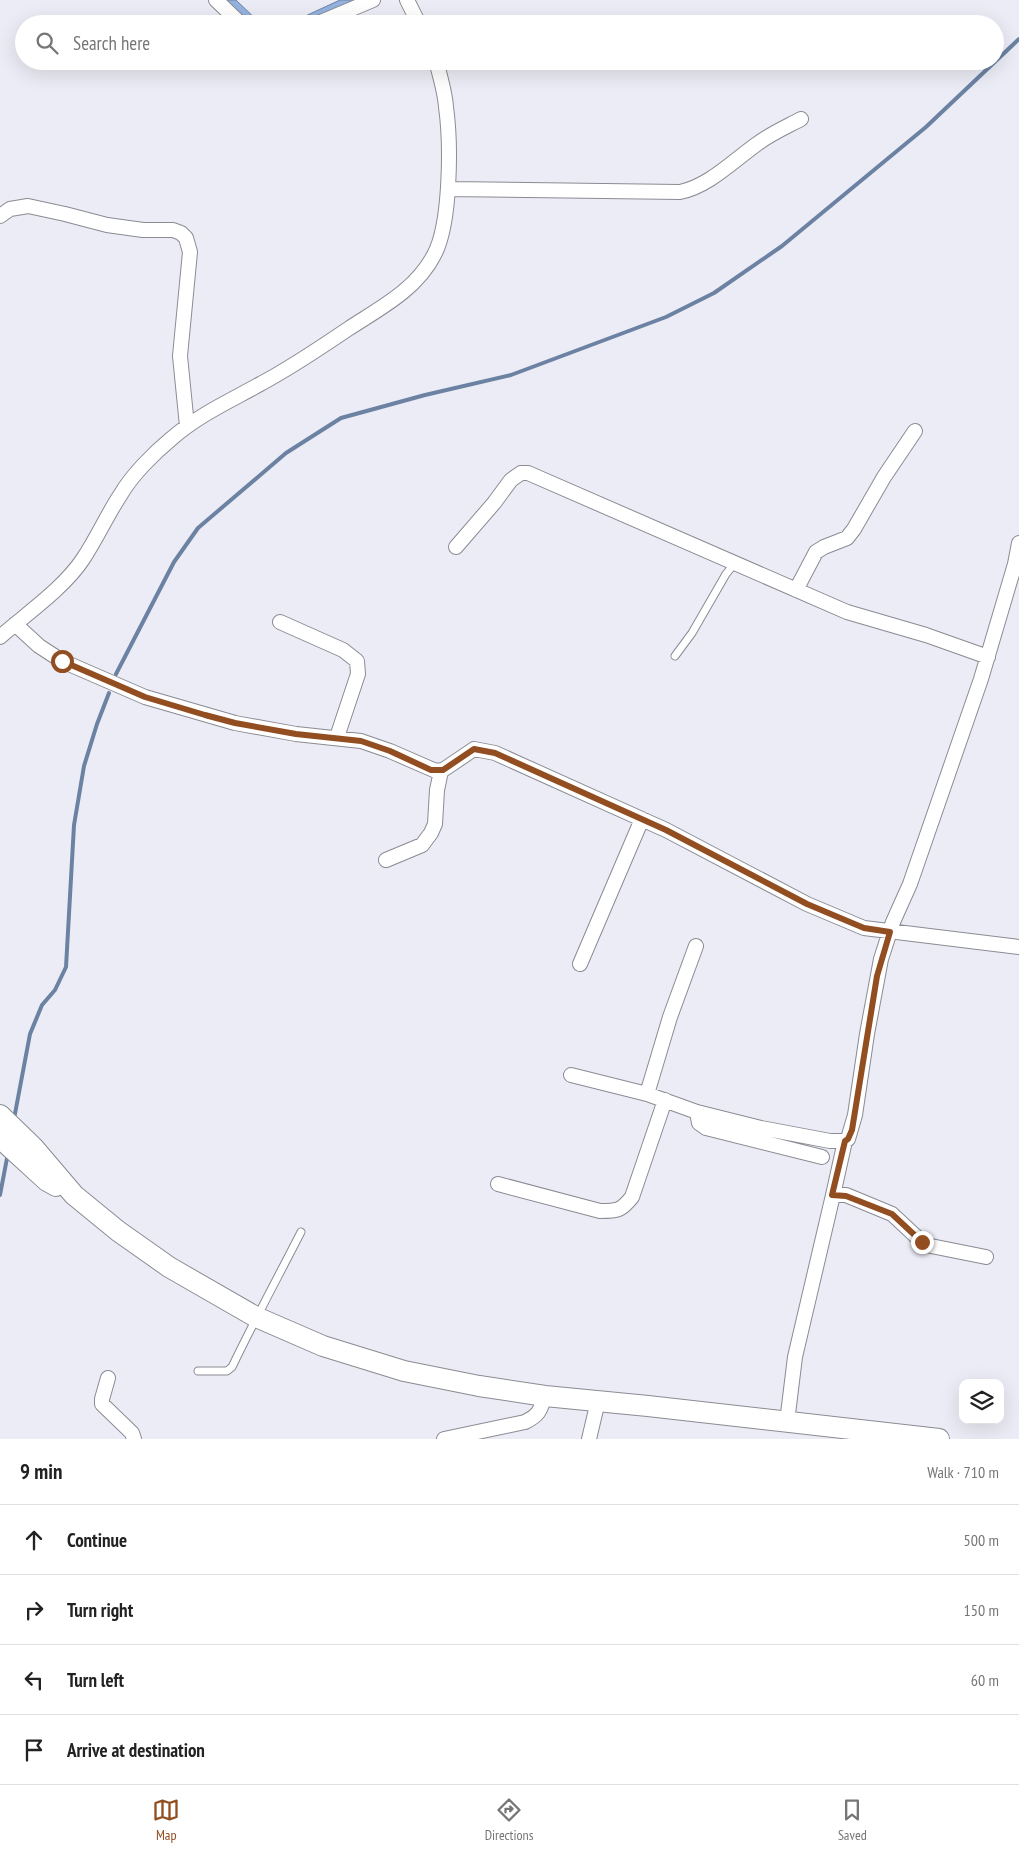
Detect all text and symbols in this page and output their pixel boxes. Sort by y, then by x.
search box [15,15,1004,70]
icon: search [33,29,61,57]
text: Search here [73,31,150,55]
route start [51,650,74,673]
route end [911,1231,934,1254]
map controls [959,1379,1004,1424]
button: layers [959,1379,1004,1424]
text: 9 min [20,1458,62,1485]
text: Walk · 710 m [927,1462,999,1482]
icon: ahead [20,1526,48,1554]
text: Continue [67,1528,127,1552]
text: 500 m [964,1530,999,1550]
icon: right [20,1596,48,1624]
text: Turn right [67,1598,133,1622]
text: 150 m [964,1600,999,1620]
icon: left [20,1666,48,1694]
text: Turn left [67,1668,124,1692]
text: 60 m [971,1670,999,1690]
icon: arrive [20,1736,48,1764]
text: Arrive at destination [67,1738,205,1762]
tab: Map [152,1796,180,1844]
tab: Directions [485,1796,533,1844]
tab: Saved [838,1796,867,1844]

